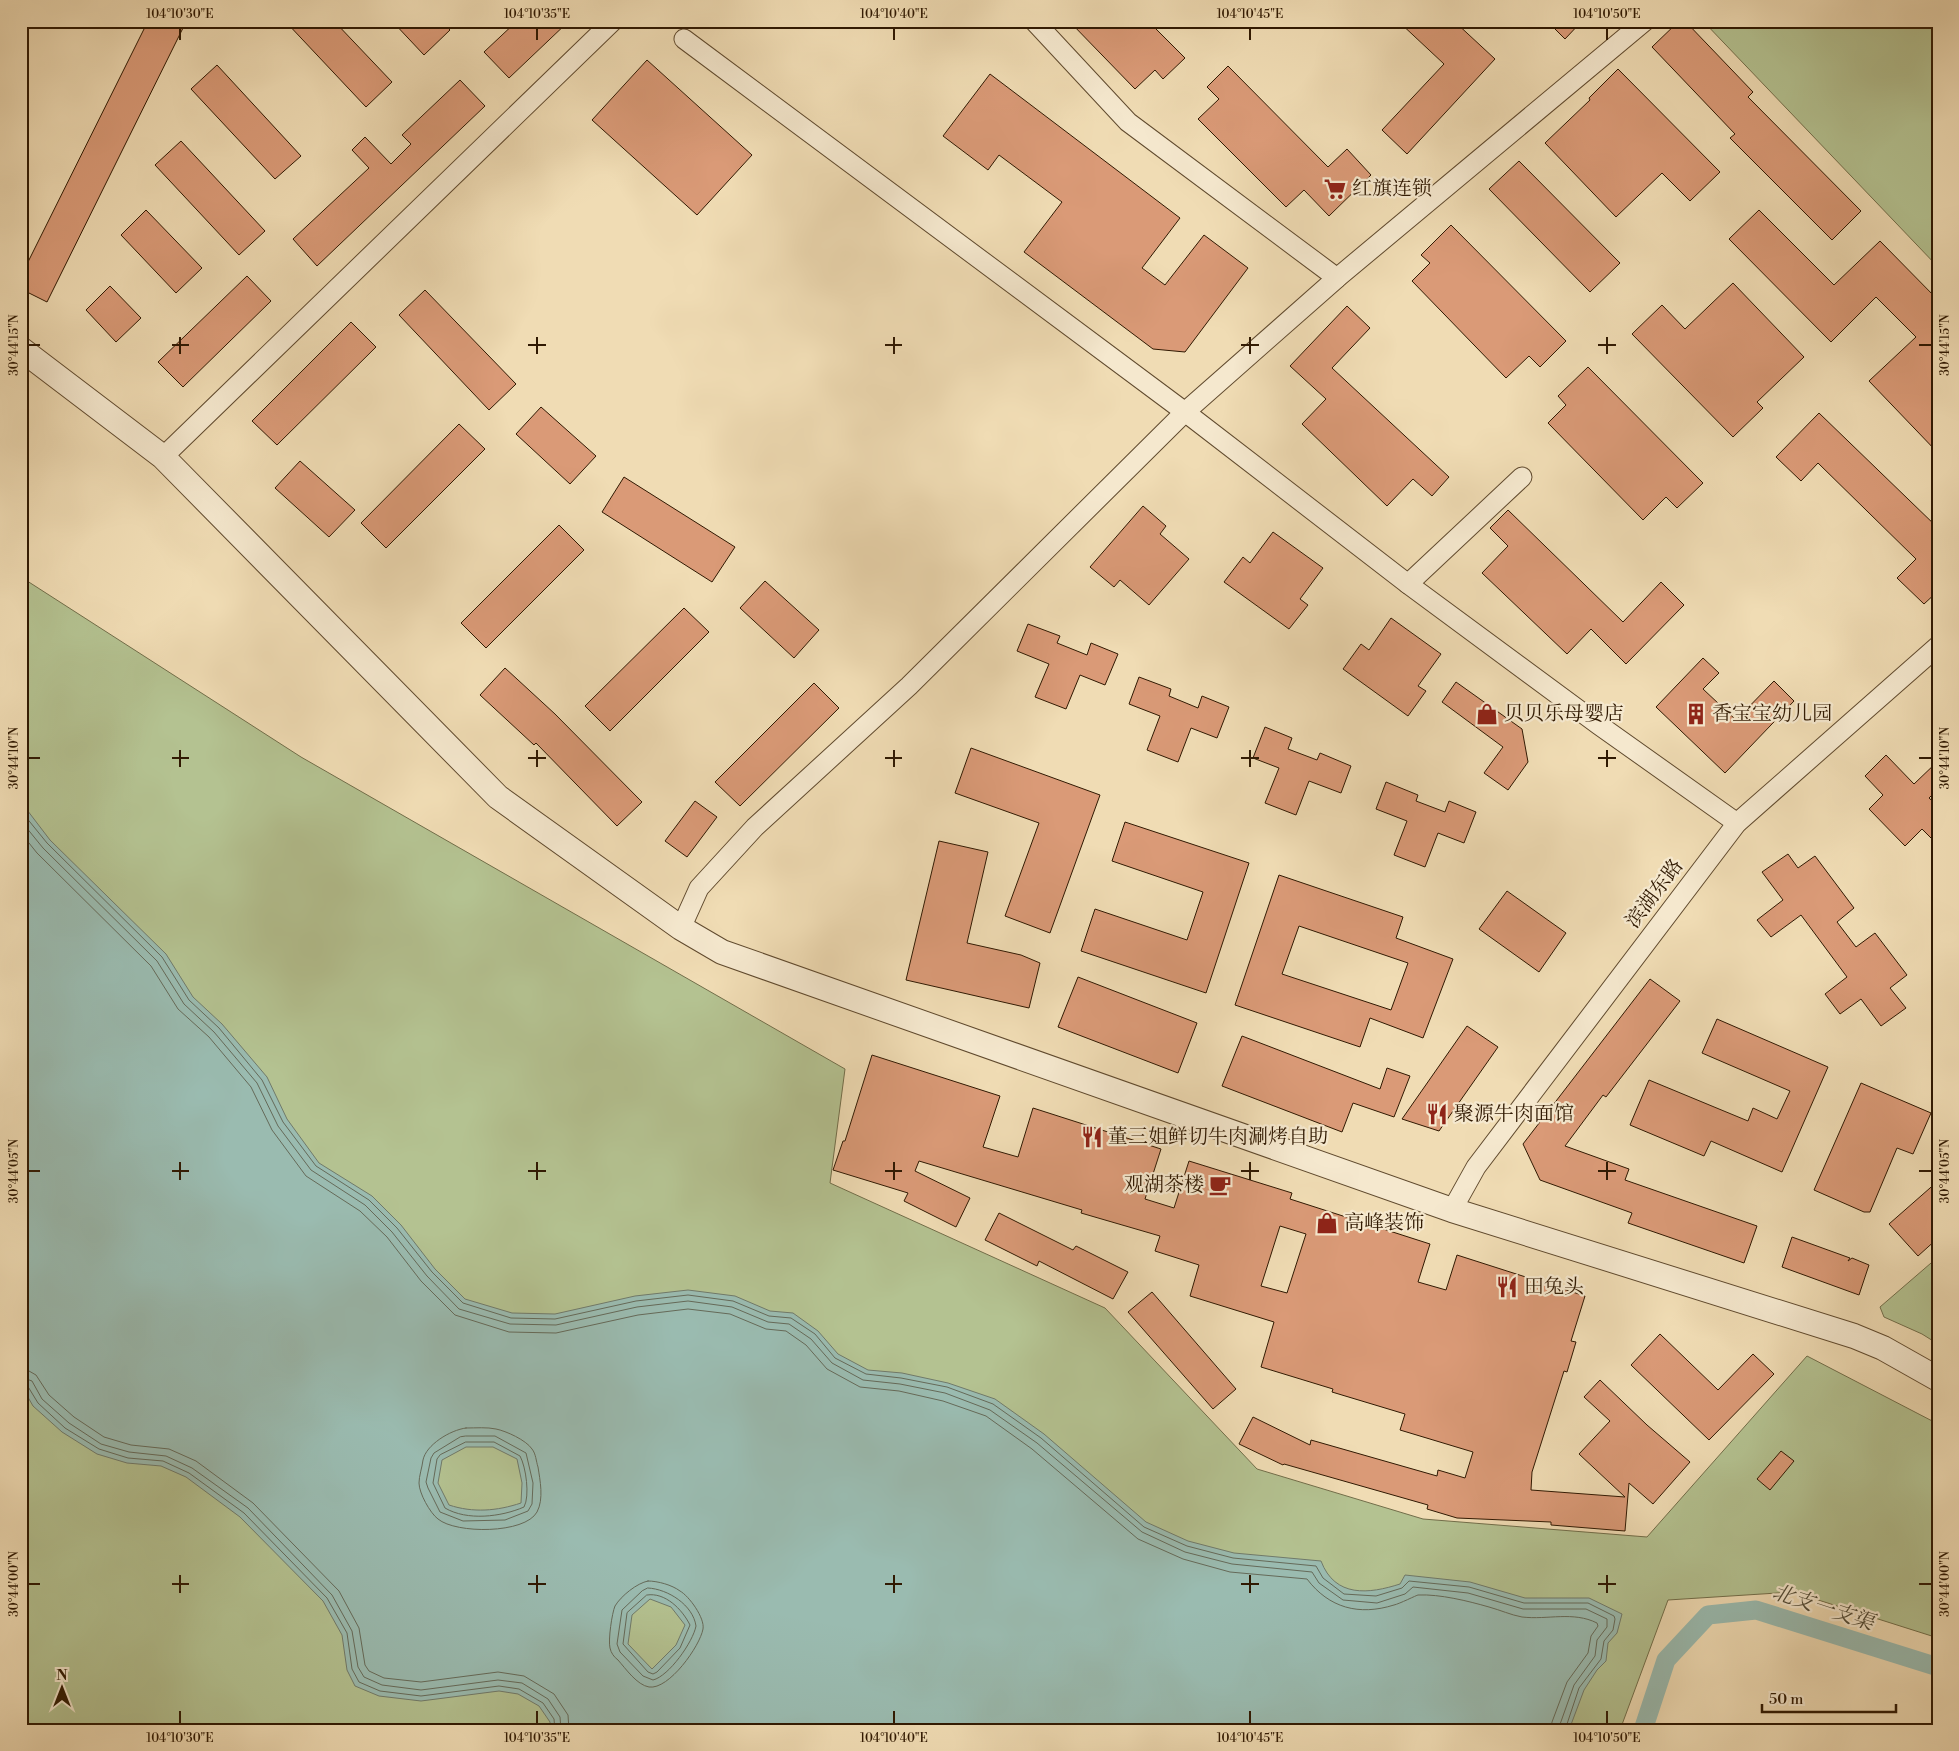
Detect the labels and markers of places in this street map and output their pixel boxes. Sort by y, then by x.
supermarket icon: 红旗连锁 [1322,176,1348,202]
place label: 红旗连锁 [1352,177,1432,202]
shop icon: 贝贝乐母婴店 [1474,701,1500,727]
building icon: 香宝宝幼儿园 [1683,701,1709,727]
place label: 贝贝乐母婴店 [1504,702,1624,727]
place label: 香宝宝幼儿园 [1712,702,1832,727]
restaurant icon: 聚源牛肉面馆 [1424,1101,1450,1127]
place label: 聚源牛肉面馆 [1454,1102,1574,1127]
restaurant icon: 董三姐鲜切牛肉涮烤自助 [1079,1124,1105,1150]
place label: 董三姐鲜切牛肉涮烤自助 [1108,1125,1328,1150]
cafe icon: 观湖茶楼 [1207,1172,1233,1198]
place label: 观湖茶楼 [1124,1173,1204,1198]
shop icon: 高峰装饰 [1314,1210,1340,1236]
place label: 高峰装饰 [1344,1211,1424,1236]
restaurant icon: 田兔头 [1494,1274,1520,1300]
place label: 田兔头 [1524,1275,1584,1300]

